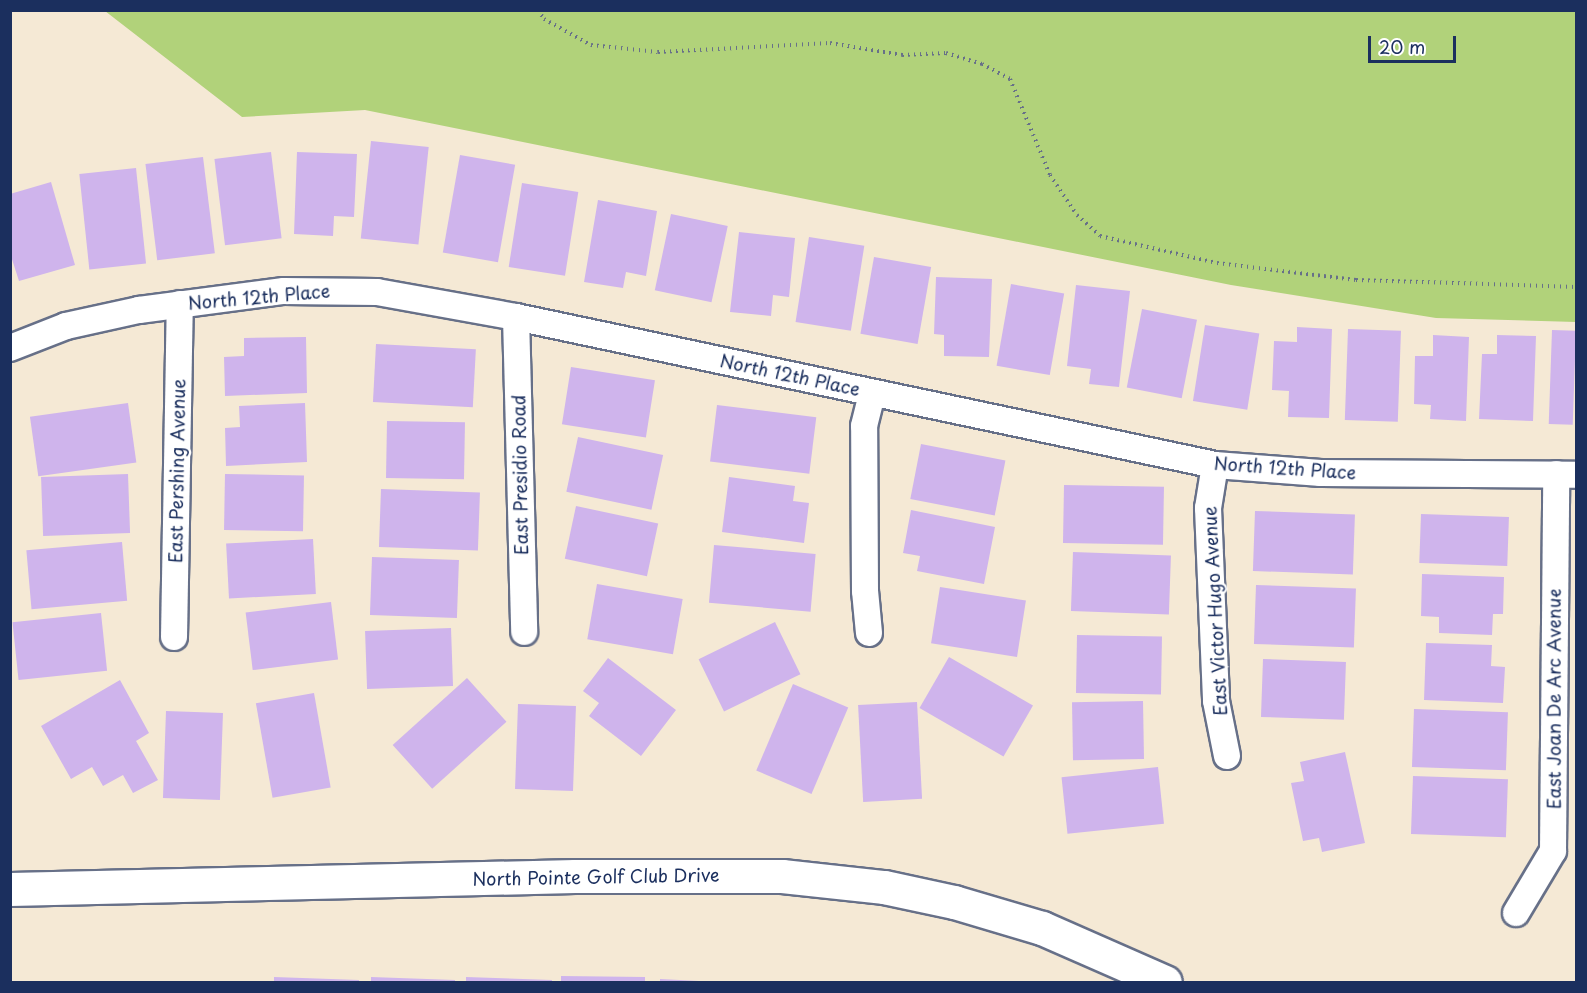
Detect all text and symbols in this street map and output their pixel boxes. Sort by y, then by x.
scale bar [1371,24,1460,62]
text: 20 m [1379,33,1425,60]
street label: North 12th Place [185,280,333,314]
street label: North 12th Place [716,349,864,401]
street label: East Pershing Avenue [165,379,189,563]
street label: East Presidio Road [508,395,532,555]
street label: North 12th Place [1211,452,1359,484]
street label: East Victor Hugo Avenue [1199,504,1231,718]
street label: East Joan De Arc Avenue [1543,590,1565,808]
street label: North Pointe Golf Club Drive [471,864,721,890]

